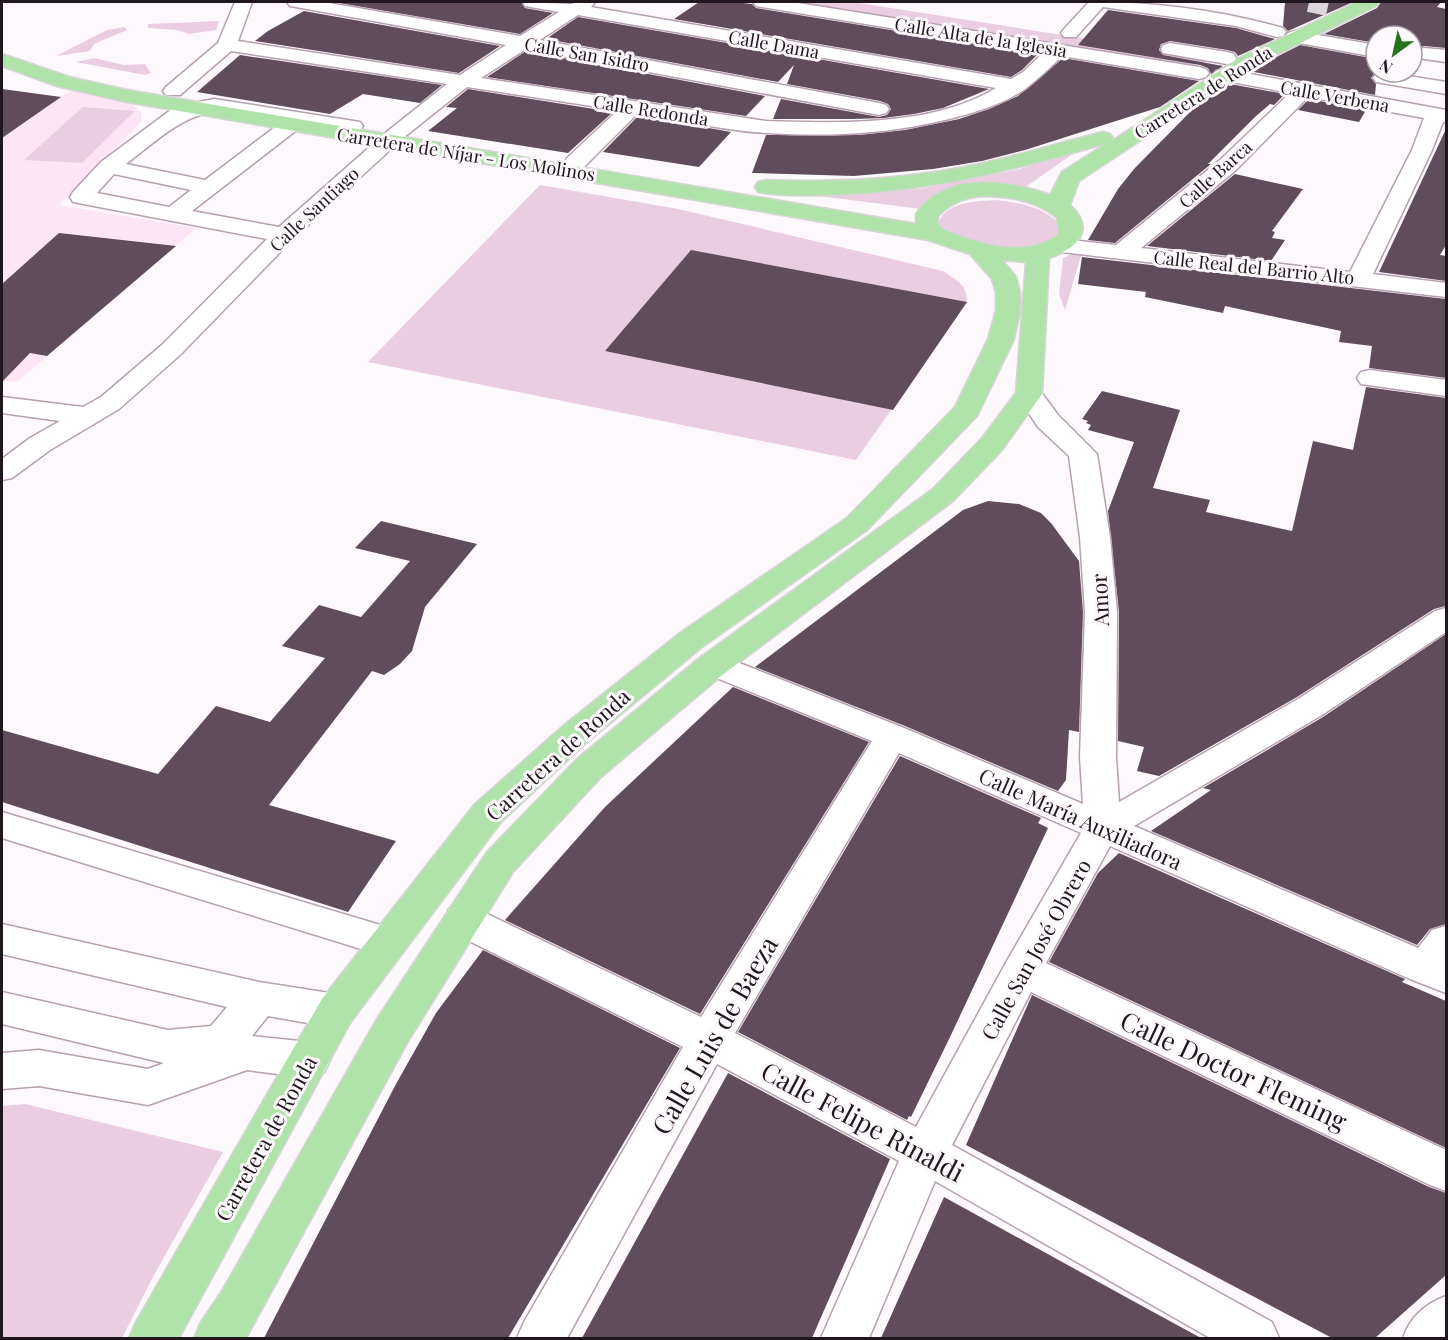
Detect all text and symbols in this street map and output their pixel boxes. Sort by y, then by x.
street label: Calle Alta de la Iglesia [893,12,1069,62]
street label: Calle Dama [727,24,821,64]
north arrow [1364,24,1424,84]
street label: Calle San Isidro [523,31,651,77]
street label: Carretera de Ronda [1129,40,1277,144]
text: N [1375,55,1396,79]
street label: Calle Verbena [1279,75,1391,117]
street label: Calle Redonda [592,89,710,131]
street label: Carretera de Níjar - Los Molinos [335,122,597,186]
street label: Calle Barca [1173,135,1257,213]
street label: Calle Santiago [264,161,364,257]
street label: Calle Real del Barrio Alto [1153,245,1356,289]
street label: Amor [1084,572,1114,628]
street label: Carretera de Ronda [479,681,636,826]
street label: Calle María Auxiliadora [975,761,1187,876]
street label: Calle San José Obrero [974,854,1096,1044]
street label: Calle Luis de Baeza [643,929,785,1141]
street label: Calle Doctor Fleming [1115,1002,1353,1138]
street label: Carretera de Ronda [208,1050,322,1226]
street label: Calle Felipe Rinaldi [755,1053,971,1189]

